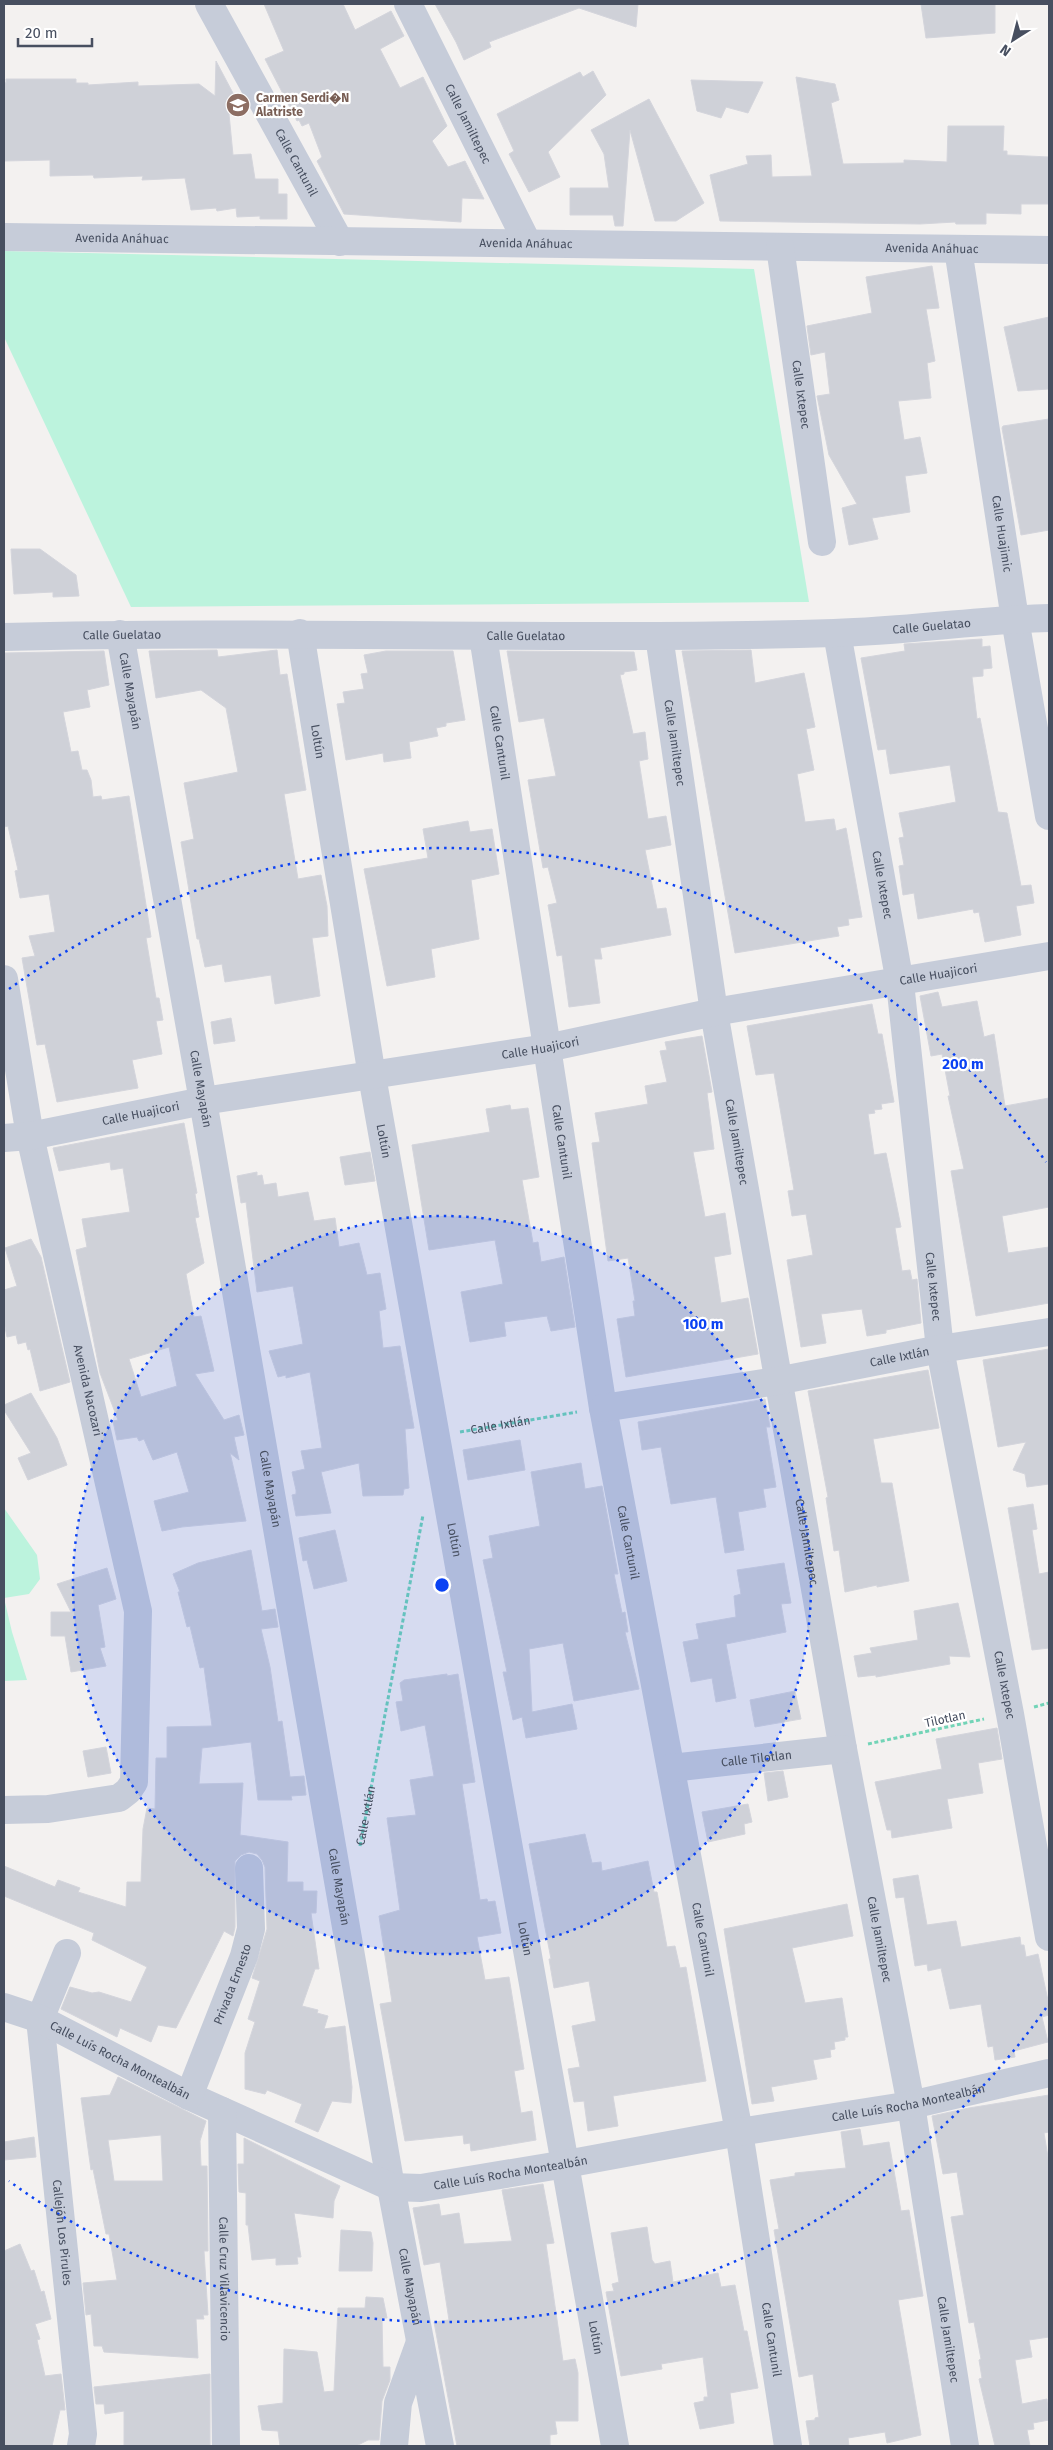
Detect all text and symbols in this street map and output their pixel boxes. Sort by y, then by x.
scale bar [18,15,91,47]
north arrow [988,15,1038,65]
text: 20 m [25,24,58,42]
text: N [997,41,1014,60]
street label: Calle Jamiltepec [442,82,494,166]
place label: Carmen Serdi�N Alatriste [255,91,349,119]
school or university icon: Carmen Serdi�N Alatriste [225,92,251,118]
street label: Calle Cantunil [272,126,321,199]
street label: Avenida Anáhuac [75,231,169,246]
street label: Avenida Anáhuac [479,236,573,251]
street label: Avenida Anáhuac [885,241,979,256]
street label: Calle Ixtepec [789,359,813,430]
street label: Calle Huajimic [989,494,1015,573]
street label: Calle Guelatao [892,616,972,637]
street label: Calle Guelatao [83,628,161,642]
street label: Calle Guelatao [487,629,565,643]
street label: Calle Mayapán [116,651,144,731]
street label: Calle Jamiltepec [661,699,688,787]
street label: Calle Cantunil [487,704,512,781]
street label: Loltún [308,723,327,760]
street label: Calle Ixtepec [869,850,895,921]
street label: Calle Huajicori [898,961,978,988]
street label: Calle Huajicori [501,1034,580,1062]
street label: Calle Mayapán [187,1049,214,1129]
text: 200 m [942,1055,984,1073]
street label: Calle Jamiltepec [722,1098,751,1186]
street label: Calle Huajicori [101,1099,181,1128]
street label: Calle Cantunil [549,1104,574,1181]
street label: Loltún [374,1123,393,1159]
street label: Calle Ixtepec [922,1251,944,1322]
text: 100 m [683,1315,723,1333]
street label: Avenida Nacozari [71,1343,105,1437]
street label: Calle Ixtlán [869,1344,931,1370]
street label: Calle Ixtlán [469,1413,531,1437]
street label: Calle Mayapán [257,1449,284,1529]
street label: Calle Jamiltepec [792,1498,821,1586]
street label: Calle Cantunil [614,1504,642,1581]
street label: Loltún [444,1522,464,1558]
centre of rings [433,1576,451,1594]
street label: Calle Ixtepec [991,1650,1018,1721]
street label: Tilotlan [923,1708,967,1730]
street label: Calle Tilotlan [720,1748,793,1769]
street label: Calle Ixtlán [353,1785,378,1847]
street label: Calle Mayapán [325,1847,353,1927]
street label: Calle Jamiltepec [864,1895,894,1984]
street label: Calle Cantunil [689,1901,717,1978]
street label: Loltún [515,1920,535,1957]
street label: Privada Ernesto [211,1942,254,2027]
street label: Calle Luís Rocha Montealbán [48,2018,192,2102]
street label: Calle Luís Rocha Montealbán [831,2081,986,2124]
street label: Calle Luís Rocha Montealbán [433,2153,589,2193]
street label: Callejón Los Pirules [50,2179,75,2287]
street label: Calle Cruz Villavicencio [216,2217,232,2341]
street label: Calle Mayapán [396,2247,424,2327]
street label: Calle Jamiltepec [934,2295,962,2384]
street label: Calle Cantunil [759,2301,784,2378]
street label: Loltún [586,2319,606,2356]

